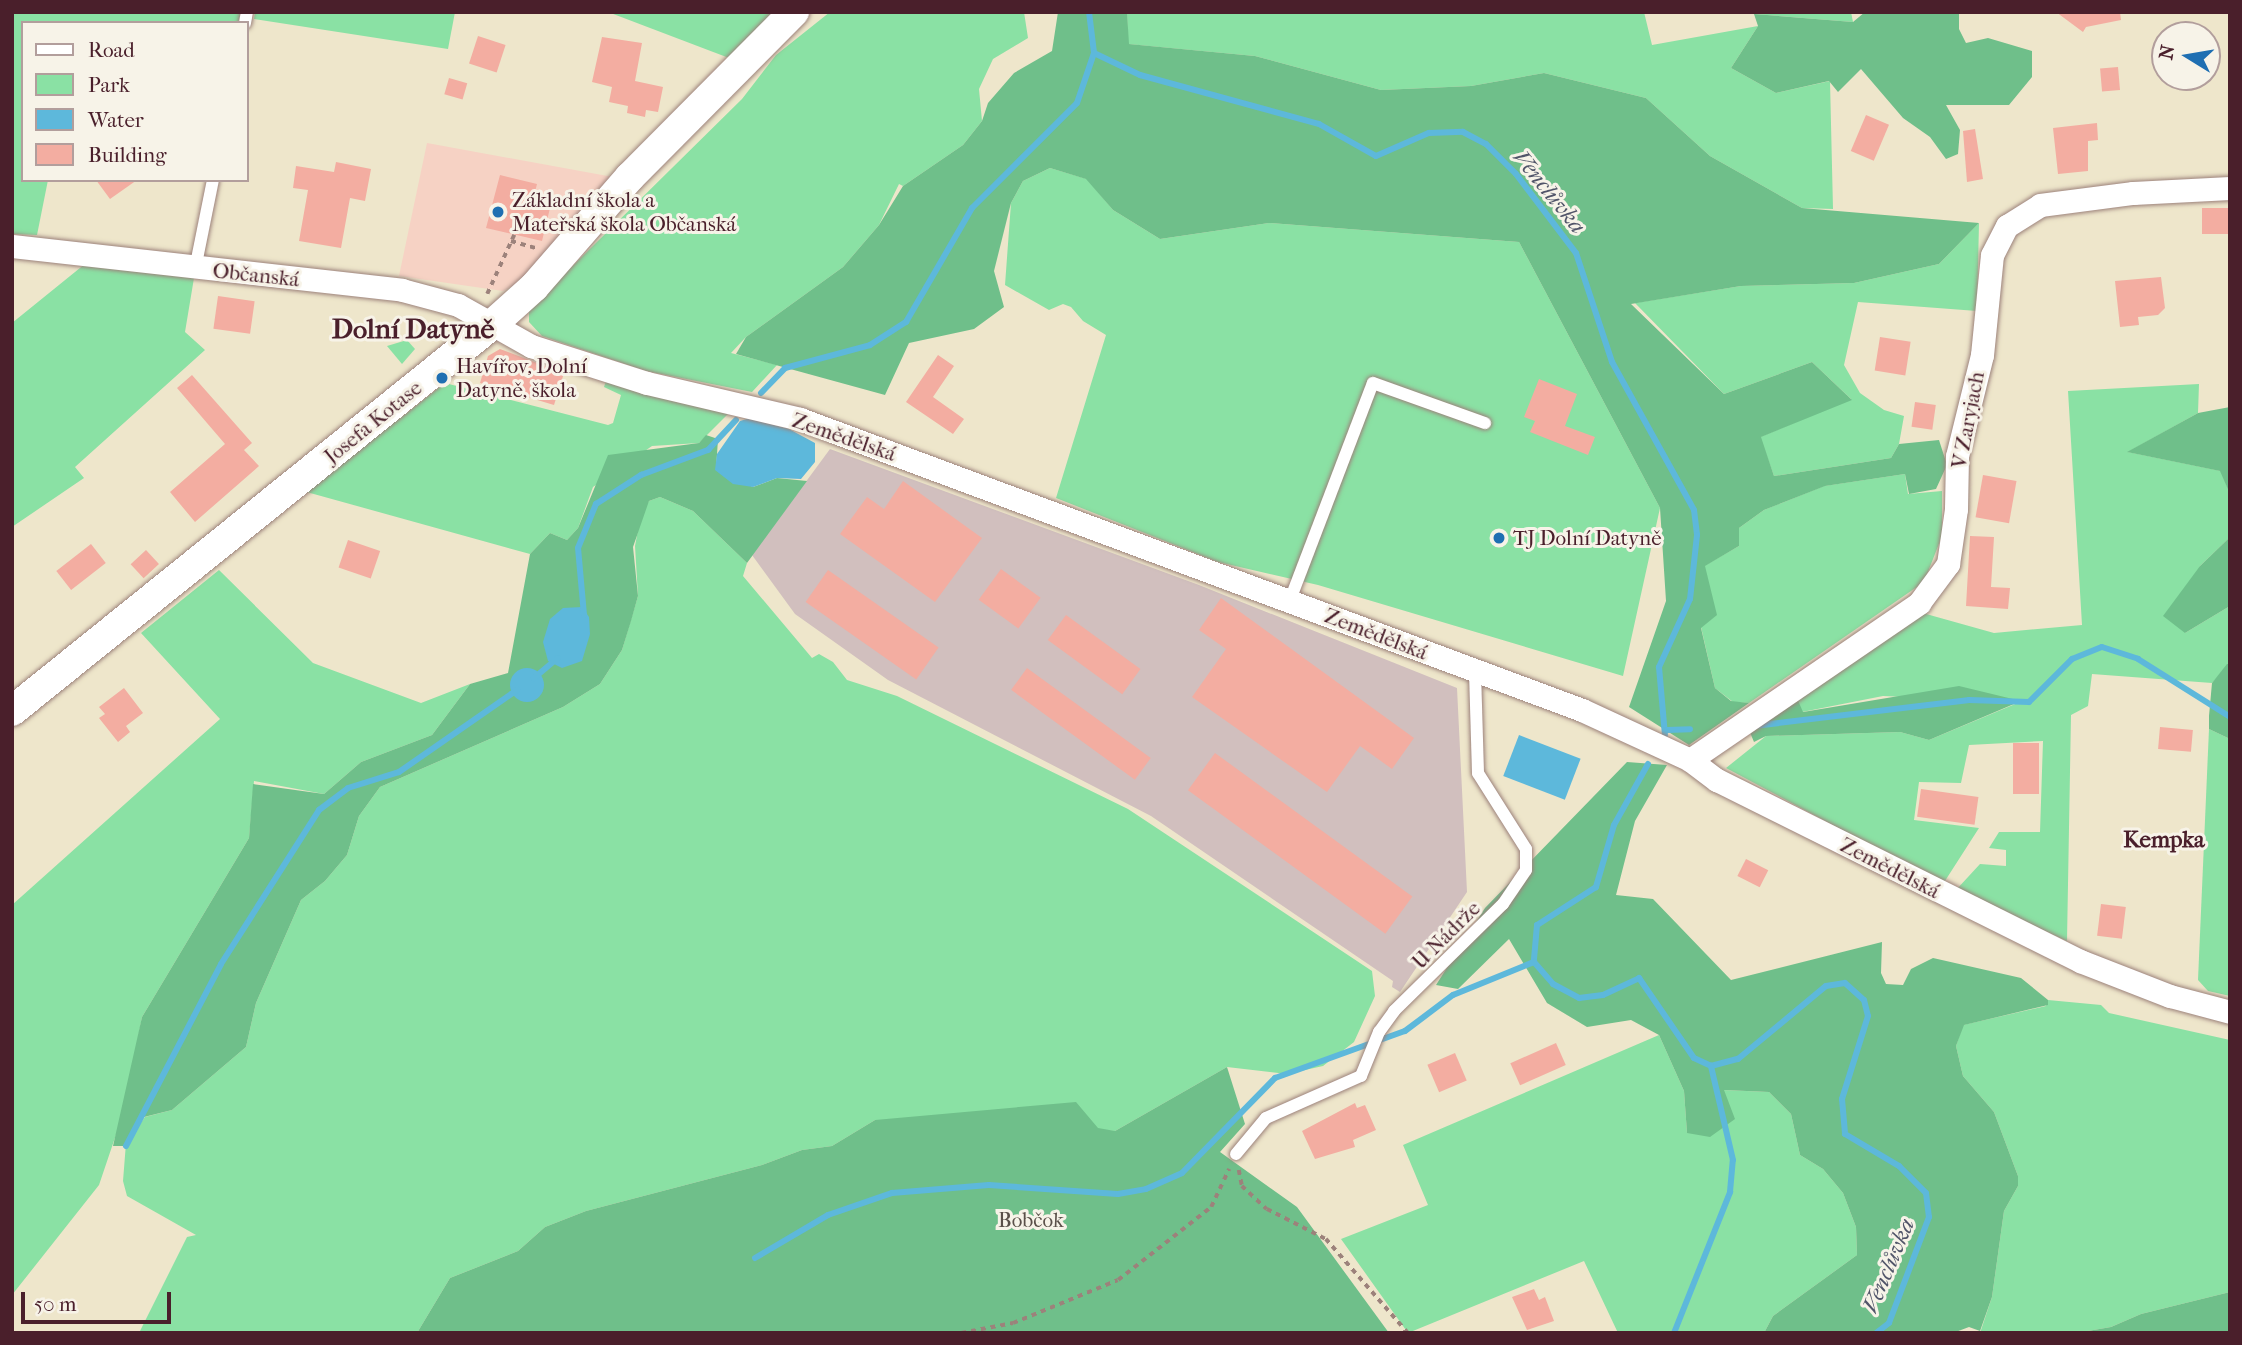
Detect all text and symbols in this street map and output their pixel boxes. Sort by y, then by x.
legend [21,21,248,182]
north arrow [2151,21,2221,91]
text: Road [88,38,135,62]
text: N [2155,43,2180,62]
text: Park [88,73,130,97]
text: Water [88,108,144,132]
text: Building [88,143,166,167]
water label: Venclůvka [1507,145,1591,239]
place label: Základní škola a Mateřská škola Občanská [512,187,736,237]
marker: Základní škola a Mateřská škola Občanská [490,204,506,220]
street label: Občanská [211,258,301,292]
district label: Dolní Datyně [332,312,494,346]
place label: Havířov, Dolní Datyně, škola [456,353,587,403]
street label: V Zaryjach [1946,369,1990,471]
marker: Havířov, Dolní Datyně, škola [434,370,450,386]
street label: Josefa Kotase [319,375,427,469]
street label: Zemědělská [789,407,899,467]
place label: TJ Dolní Datyně [1513,525,1662,551]
marker: TJ Dolní Datyně [1491,530,1507,546]
street label: Zemědělská [1321,603,1431,665]
district label: Kempka [2123,826,2205,854]
street label: Zemědělská [1836,832,1944,904]
street label: U Nádrže [1407,896,1485,974]
park label: Bobčok [998,1207,1064,1233]
water label: Venclůvka [1857,1215,1921,1317]
scale bar [24,1278,175,1322]
text: 50 m [34,1292,77,1316]

